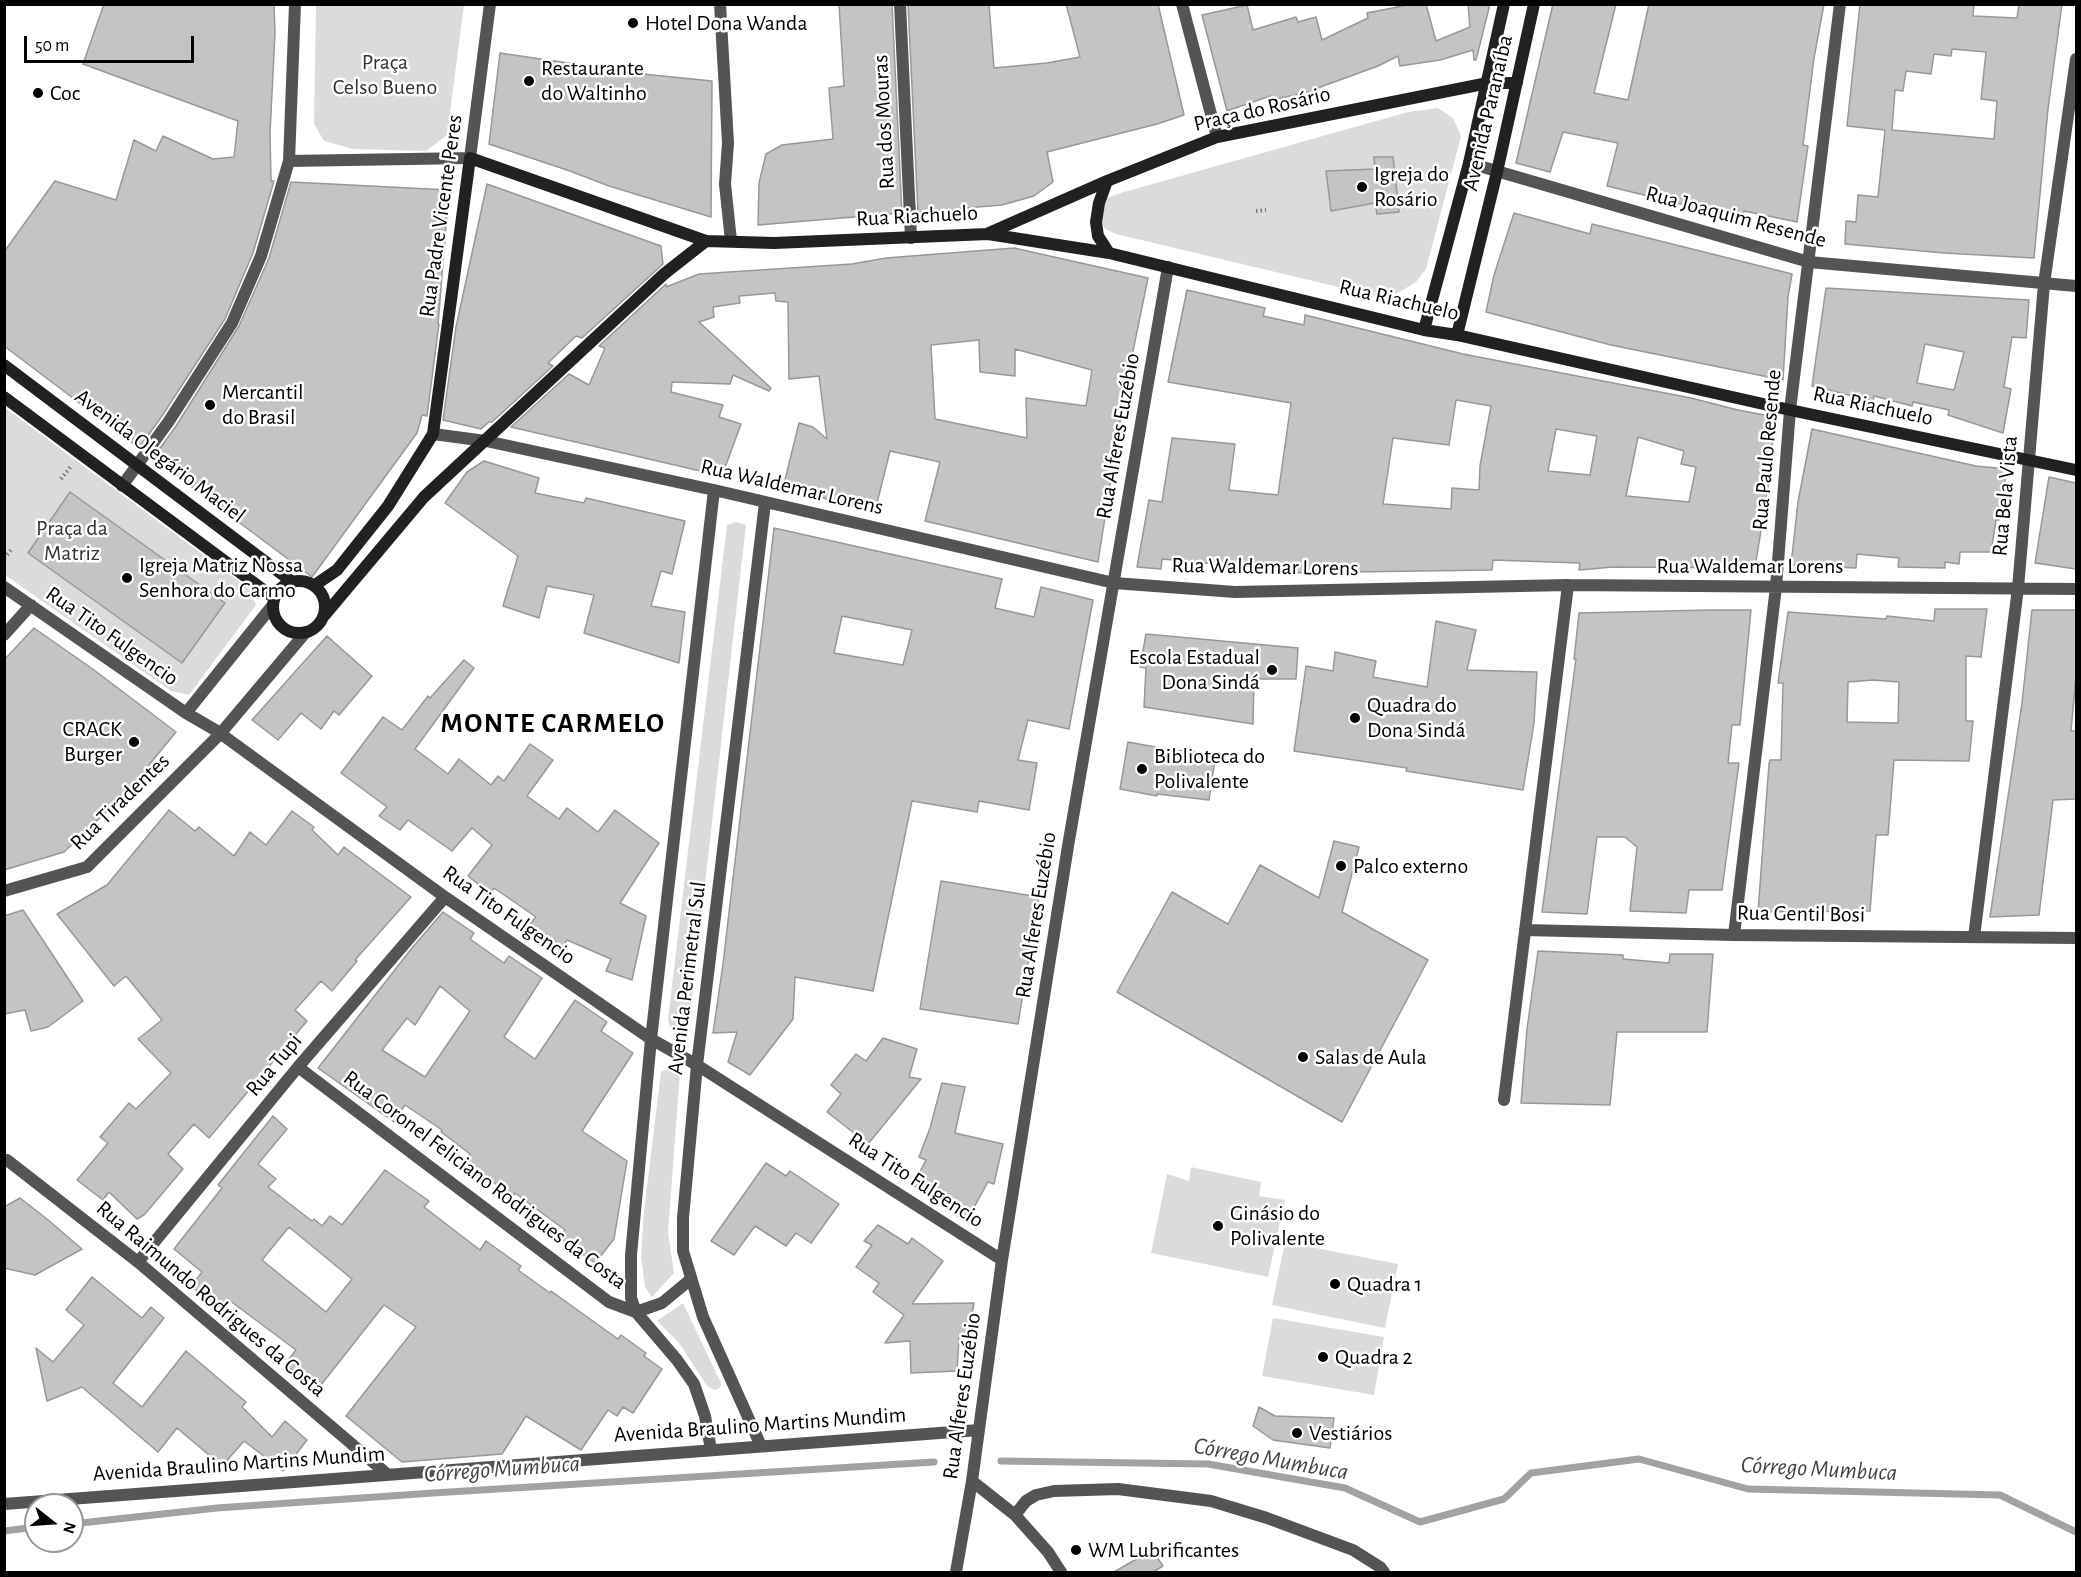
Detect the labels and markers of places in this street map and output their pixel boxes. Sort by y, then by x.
place label: Hotel Dona Wanda [645,10,808,36]
marker: Hotel Dona Wanda [626,16,640,30]
place label: Restaurante do Waltinho [541,55,647,106]
marker: Restaurante do Waltinho [522,74,536,88]
place label: Coc [50,80,80,106]
marker: Coc [31,86,45,100]
place label: Igreja do Rosário [1374,161,1449,212]
marker: Igreja do Rosário [1355,180,1369,194]
place label: Mercantil do Brasil [222,379,303,430]
marker: Mercantil do Brasil [203,398,217,412]
place label: Igreja Matriz Nossa Senhora do Carmo [139,552,303,604]
marker: Igreja Matriz Nossa Senhora do Carmo [120,571,134,585]
place label: Escola Estadual Dona Sindá [1129,644,1260,696]
marker: Escola Estadual Dona Sindá [1265,663,1279,677]
place label: Quadra do Dona Sindá [1367,692,1466,744]
marker: Quadra do Dona Sindá [1348,711,1362,725]
place label: CRACK Burger [62,716,122,768]
marker: CRACK Burger [127,735,141,749]
place label: Biblioteca do Polivalente [1154,743,1265,794]
marker: Biblioteca do Polivalente [1135,762,1149,776]
place label: Palco externo [1353,853,1468,879]
marker: Palco externo [1334,859,1348,873]
place label: Salas de Aula [1315,1044,1427,1070]
marker: Salas de Aula [1296,1050,1310,1064]
place label: Ginásio do Polivalente [1230,1200,1325,1252]
marker: Ginásio do Polivalente [1211,1219,1225,1233]
place label: Quadra 1 [1347,1271,1422,1297]
marker: Quadra 1 [1328,1277,1342,1291]
place label: Quadra 2 [1335,1344,1413,1370]
marker: Quadra 2 [1316,1350,1330,1364]
place label: Vestiários [1309,1420,1392,1446]
marker: Vestiários [1290,1426,1304,1440]
place label: WM Lubrificantes [1088,1537,1239,1563]
marker: WM Lubrificantes [1069,1543,1083,1557]

